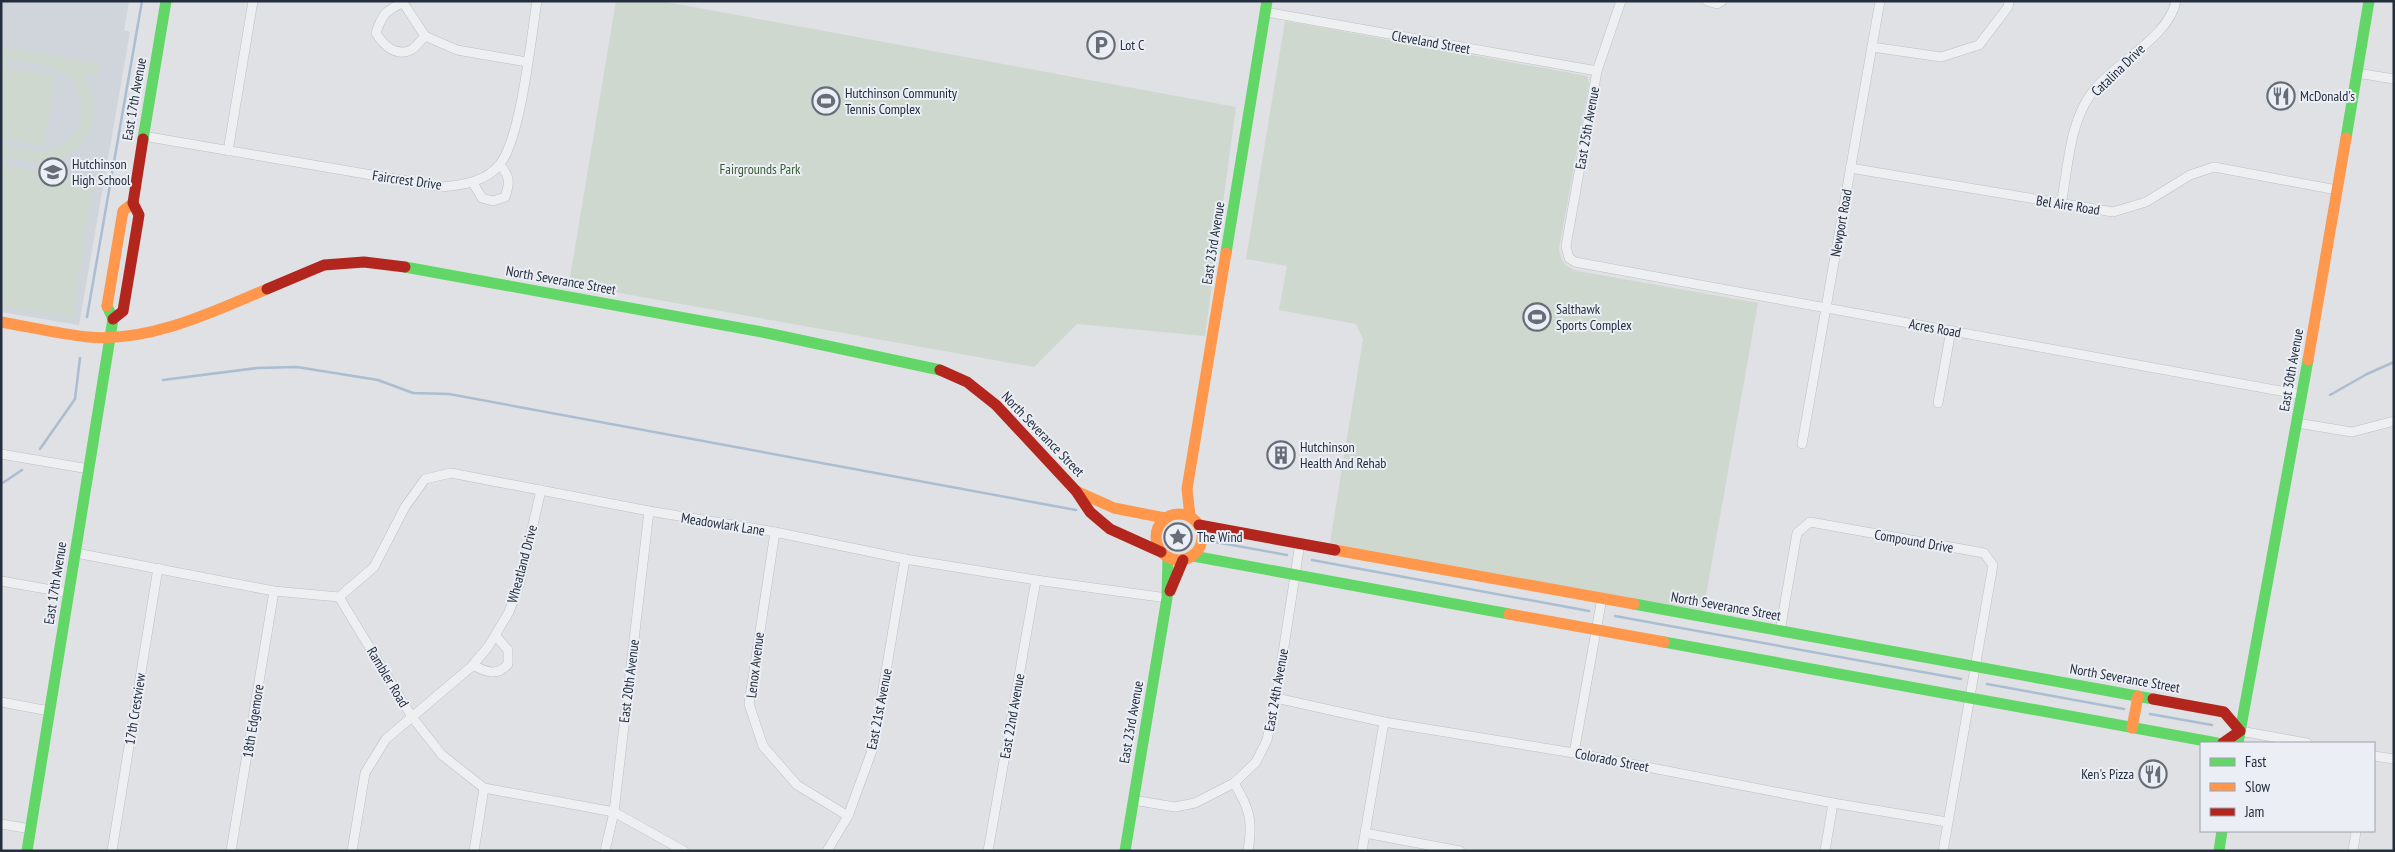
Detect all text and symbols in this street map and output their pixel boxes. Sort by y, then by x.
street label: Cleveland Street [1390,26,1472,58]
parking icon: Lot C [1086,30,1116,60]
place label: Lot C [1120,36,1145,54]
street label: Catalina Drive [2087,40,2149,100]
street label: East 17th Avenue [118,56,150,142]
restaurant icon: McDonald's [2266,81,2296,111]
place label: Hutchinson Community Tennis Complex [845,84,958,118]
street label: East 25th Avenue [1571,85,1603,171]
sports icon: Hutchinson Community Tennis Complex [811,86,841,116]
place label: McDonald's [2300,87,2355,105]
place label: Hutchinson High School [72,155,131,189]
school or university icon: Hutchinson High School [38,157,68,187]
park label: Fairgrounds Park [720,160,801,178]
street label: Faircrest Drive [371,166,443,194]
street label: Newport Road [1826,188,1856,258]
street label: Bel Aire Road [2035,191,2101,219]
street label: East 23rd Avenue [1198,200,1228,286]
street label: North Severance Street [505,261,618,299]
place label: Salthawk Sports Complex [1556,300,1632,334]
sports icon: Salthawk Sports Complex [1522,302,1552,332]
street label: Acres Road [1908,315,1962,341]
street label: East 30th Avenue [2275,327,2307,413]
street label: North Severance Street [998,388,1088,480]
place label: Hutchinson Health And Rehab [1300,438,1386,472]
building icon: Hutchinson Health And Rehab [1266,440,1296,470]
street label: Meadowlark Lane [680,509,766,540]
place icon: The Wind [1163,522,1193,552]
street label: Wheatland Drive [503,523,541,605]
street label: Compound Drive [1873,525,1955,557]
place label: The Wind [1197,528,1243,546]
street label: East 17th Avenue [40,540,70,626]
street label: North Severance Street [1670,587,1783,625]
street label: Lenox Avenue [742,631,768,699]
street label: East 20th Avenue [615,638,643,724]
street label: Rambler Road [363,644,413,710]
street label: East 24th Avenue [1260,647,1292,733]
street label: North Severance Street [2069,659,2182,697]
street label: East 21st Avenue [862,667,896,751]
street label: 17th Crestview [120,671,150,746]
street label: East 22nd Avenue [996,672,1028,760]
street label: East 23rd Avenue [1115,679,1147,765]
street label: 18th Edgemore [238,683,268,759]
legend [2200,742,2375,832]
street label: Colorado Street [1574,744,1651,776]
text: Fast [2245,752,2266,771]
restaurant icon: Ken's Pizza [2138,759,2168,789]
place label: Ken's Pizza [2081,765,2134,783]
text: Slow [2245,777,2270,796]
text: Jam [2244,802,2264,821]

